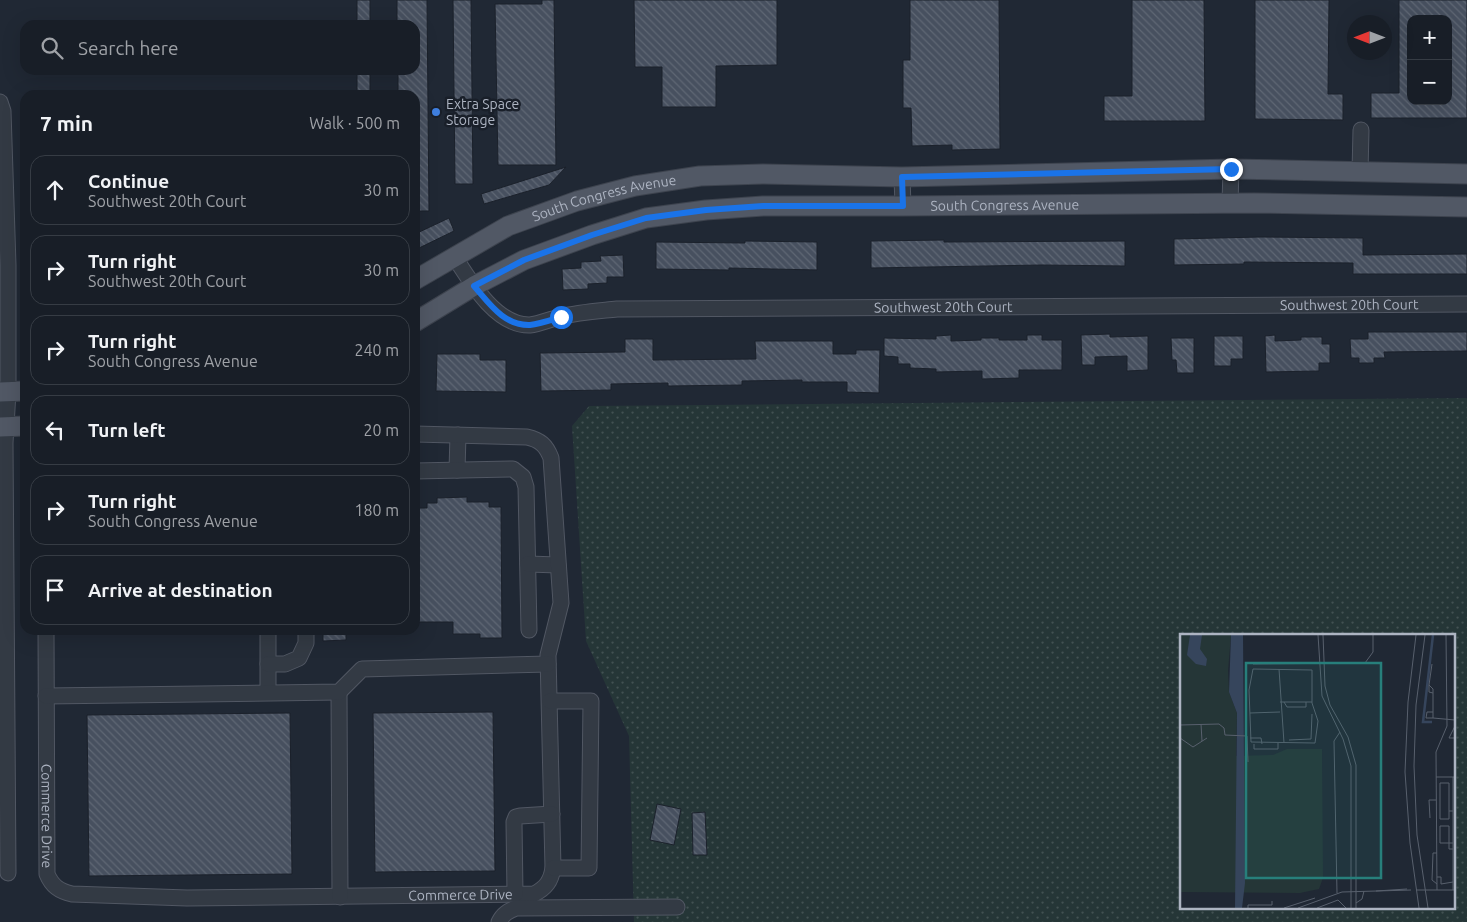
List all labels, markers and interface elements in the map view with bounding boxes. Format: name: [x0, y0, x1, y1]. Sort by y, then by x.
north arrow: [1347, 15, 1392, 60]
map controls: [1407, 15, 1452, 105]
button: +: [1407, 15, 1452, 60]
search box: [20, 20, 420, 75]
icon: search: [38, 34, 66, 62]
text: Search here: [78, 37, 178, 59]
button: −: [1407, 60, 1452, 105]
place label: Extra Space Storage: [446, 96, 519, 128]
marker: Extra Space Storage: [430, 106, 442, 118]
text: 7 min: [40, 111, 93, 135]
text: Walk · 500 m: [309, 114, 400, 132]
route end: [1220, 158, 1243, 181]
text: Continue: [88, 170, 169, 192]
street label: South Congress Avenue: [530, 172, 677, 225]
icon: ahead: [41, 176, 69, 204]
text: 30 m: [363, 181, 399, 199]
text: Southwest 20th Court: [88, 192, 246, 210]
street label: South Congress Avenue: [930, 196, 1079, 214]
text: Turn right: [88, 250, 176, 272]
icon: right: [41, 256, 69, 284]
text: 30 m: [363, 261, 399, 279]
text: Southwest 20th Court: [88, 272, 246, 290]
street label: Southwest 20th Court: [1280, 296, 1419, 313]
street label: Southwest 20th Court: [874, 299, 1013, 315]
route start: [550, 306, 573, 329]
text: Turn right: [88, 330, 176, 352]
icon: right: [41, 336, 69, 364]
text: 240 m: [354, 341, 399, 359]
text: South Congress Avenue: [88, 352, 258, 370]
icon: left: [41, 416, 69, 444]
text: Turn left: [88, 419, 166, 441]
text: 20 m: [363, 421, 399, 439]
text: Turn right: [88, 490, 176, 512]
icon: right: [41, 496, 69, 524]
text: 180 m: [354, 501, 399, 519]
text: South Congress Avenue: [88, 512, 258, 530]
icon: arrive: [41, 576, 69, 604]
text: Arrive at destination: [88, 579, 273, 601]
inset map: [1180, 634, 1454, 910]
street label: Commerce Drive: [39, 764, 55, 868]
street label: Commerce Drive: [408, 886, 513, 903]

